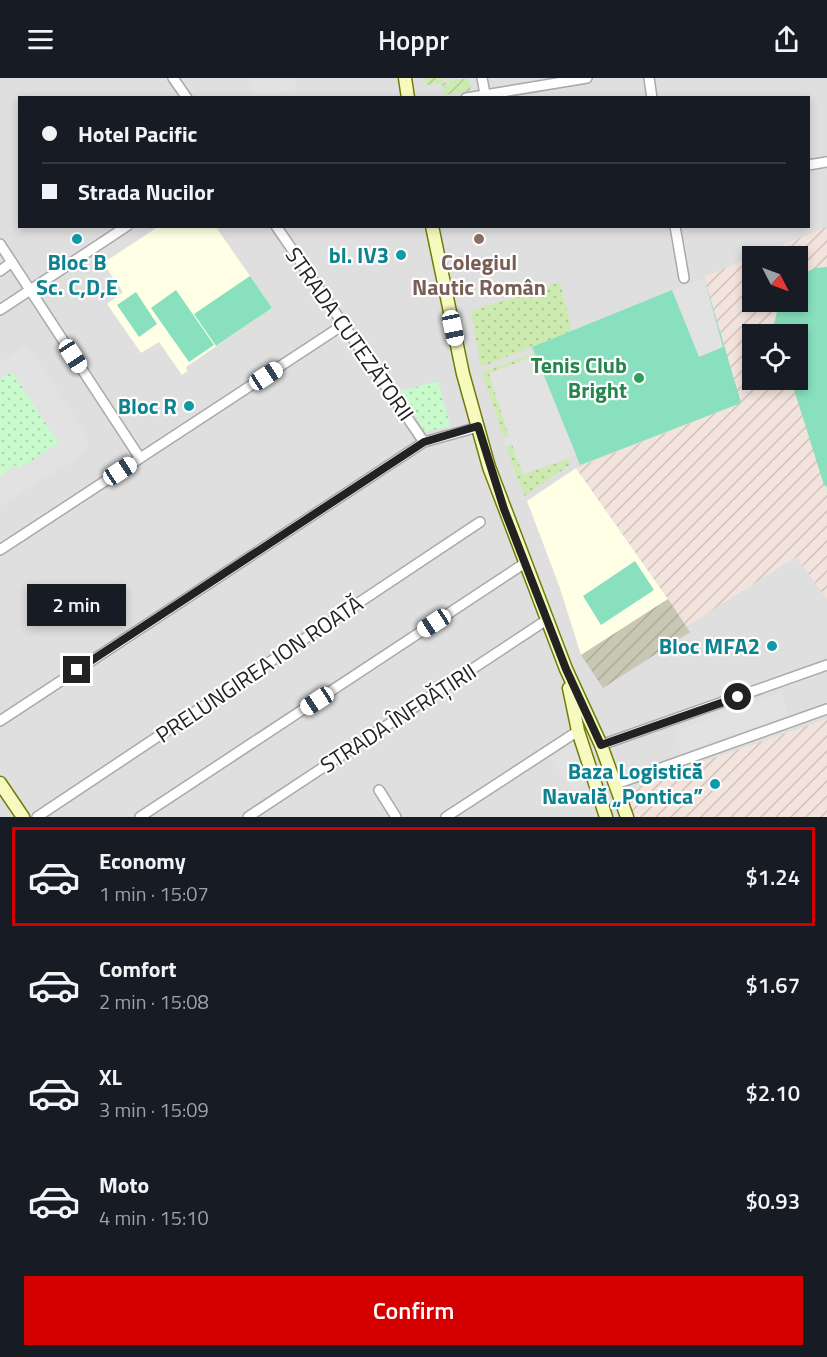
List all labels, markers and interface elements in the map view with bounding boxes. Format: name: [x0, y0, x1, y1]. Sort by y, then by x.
text: Hoppr: [378, 19, 449, 60]
icon: menu: [24, 23, 57, 56]
icon: share: [770, 23, 803, 56]
text: Hotel Pacific: [78, 117, 197, 151]
text: Strada Nucilor: [78, 175, 214, 209]
marker: Bloc B Sc. C,D,E: [70, 232, 84, 246]
marker: Colegiul Nautic Român: [472, 232, 486, 246]
place label: bl. IV3: [329, 238, 389, 272]
street label: STRADA CUTEZĂTORII: [277, 240, 423, 428]
place label: Bloc B Sc. C,D,E: [36, 245, 118, 304]
place label: Colegiul Nautic Român: [412, 245, 546, 304]
north arrow: [742, 246, 808, 312]
map controls: [742, 246, 808, 390]
marker: bl. IV3: [394, 248, 408, 262]
car: [440, 309, 466, 347]
button: locate: [742, 324, 808, 390]
car: [56, 336, 90, 376]
place label: Tenis Club Bright: [531, 348, 627, 407]
car: [246, 359, 286, 393]
marker: Tenis Club Bright: [632, 371, 646, 385]
place label: Bloc R: [118, 389, 177, 423]
marker: Bloc R: [182, 399, 196, 413]
car: [100, 454, 140, 488]
callout: 2 min: [28, 583, 127, 625]
street label: PRELUNGIREA ION ROATĂ: [148, 587, 370, 751]
text: 2 min: [52, 589, 101, 620]
car: [414, 606, 454, 640]
place label: Bloc MFA2: [659, 629, 760, 663]
marker: Bloc MFA2: [765, 639, 779, 653]
street label: STRADA ÎNFRĂȚIRII: [313, 655, 483, 781]
route end: [63, 656, 90, 683]
route start: [724, 683, 751, 710]
car: [297, 684, 337, 718]
place label: Baza Logistică Navală „Pontica”: [542, 754, 703, 813]
marker: Baza Logistică Navală „Pontica”: [708, 777, 722, 791]
text: Economy: [99, 844, 186, 878]
icon: car: [27, 850, 81, 904]
text: $1.24: [745, 860, 800, 894]
text: 1 min · 15:07: [99, 878, 209, 909]
text: Comfort: [99, 952, 177, 986]
icon: car: [27, 958, 81, 1012]
text: $1.67: [745, 968, 800, 1002]
text: 2 min · 15:08: [99, 986, 209, 1017]
text: XL: [99, 1060, 122, 1094]
icon: car: [27, 1066, 81, 1120]
text: $2.10: [745, 1076, 800, 1110]
text: 3 min · 15:09: [99, 1094, 209, 1125]
text: Moto: [99, 1168, 149, 1202]
icon: car: [27, 1174, 81, 1228]
text: $0.93: [745, 1184, 800, 1218]
text: 4 min · 15:10: [99, 1202, 209, 1233]
button: Confirm: [24, 1276, 803, 1345]

